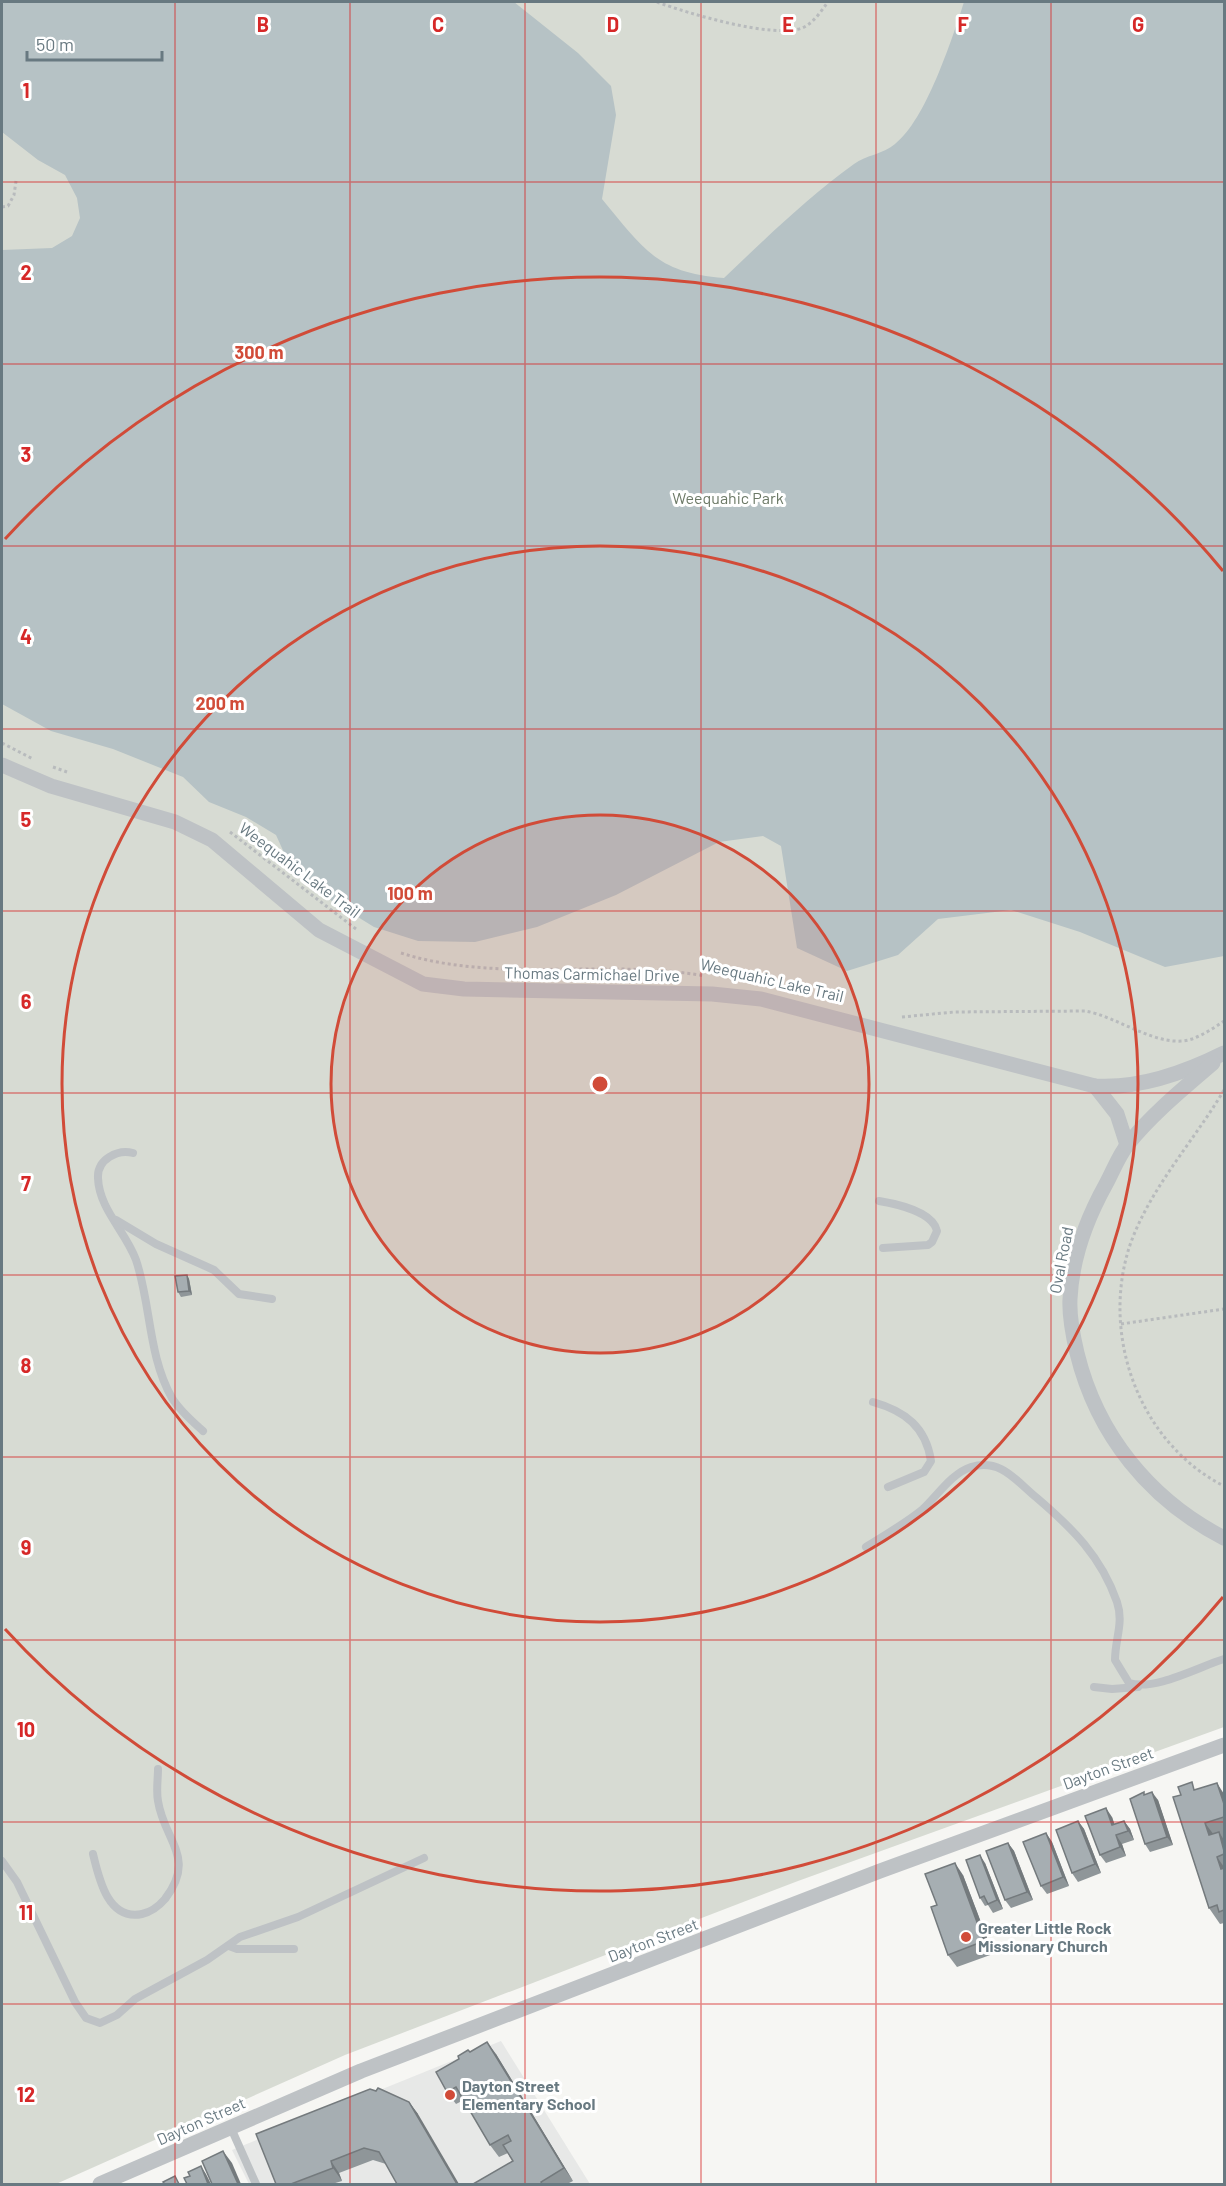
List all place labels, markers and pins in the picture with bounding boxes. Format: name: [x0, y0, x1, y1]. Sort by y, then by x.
centre of rings: [590, 1074, 610, 1094]
place label: Greater Little Rock Missionary Church: [978, 1918, 1112, 1955]
marker: Greater Little Rock Missionary Church: [959, 1930, 973, 1944]
place label: Dayton Street Elementary School: [462, 2076, 596, 2113]
marker: Dayton Street Elementary School: [443, 2088, 457, 2102]

